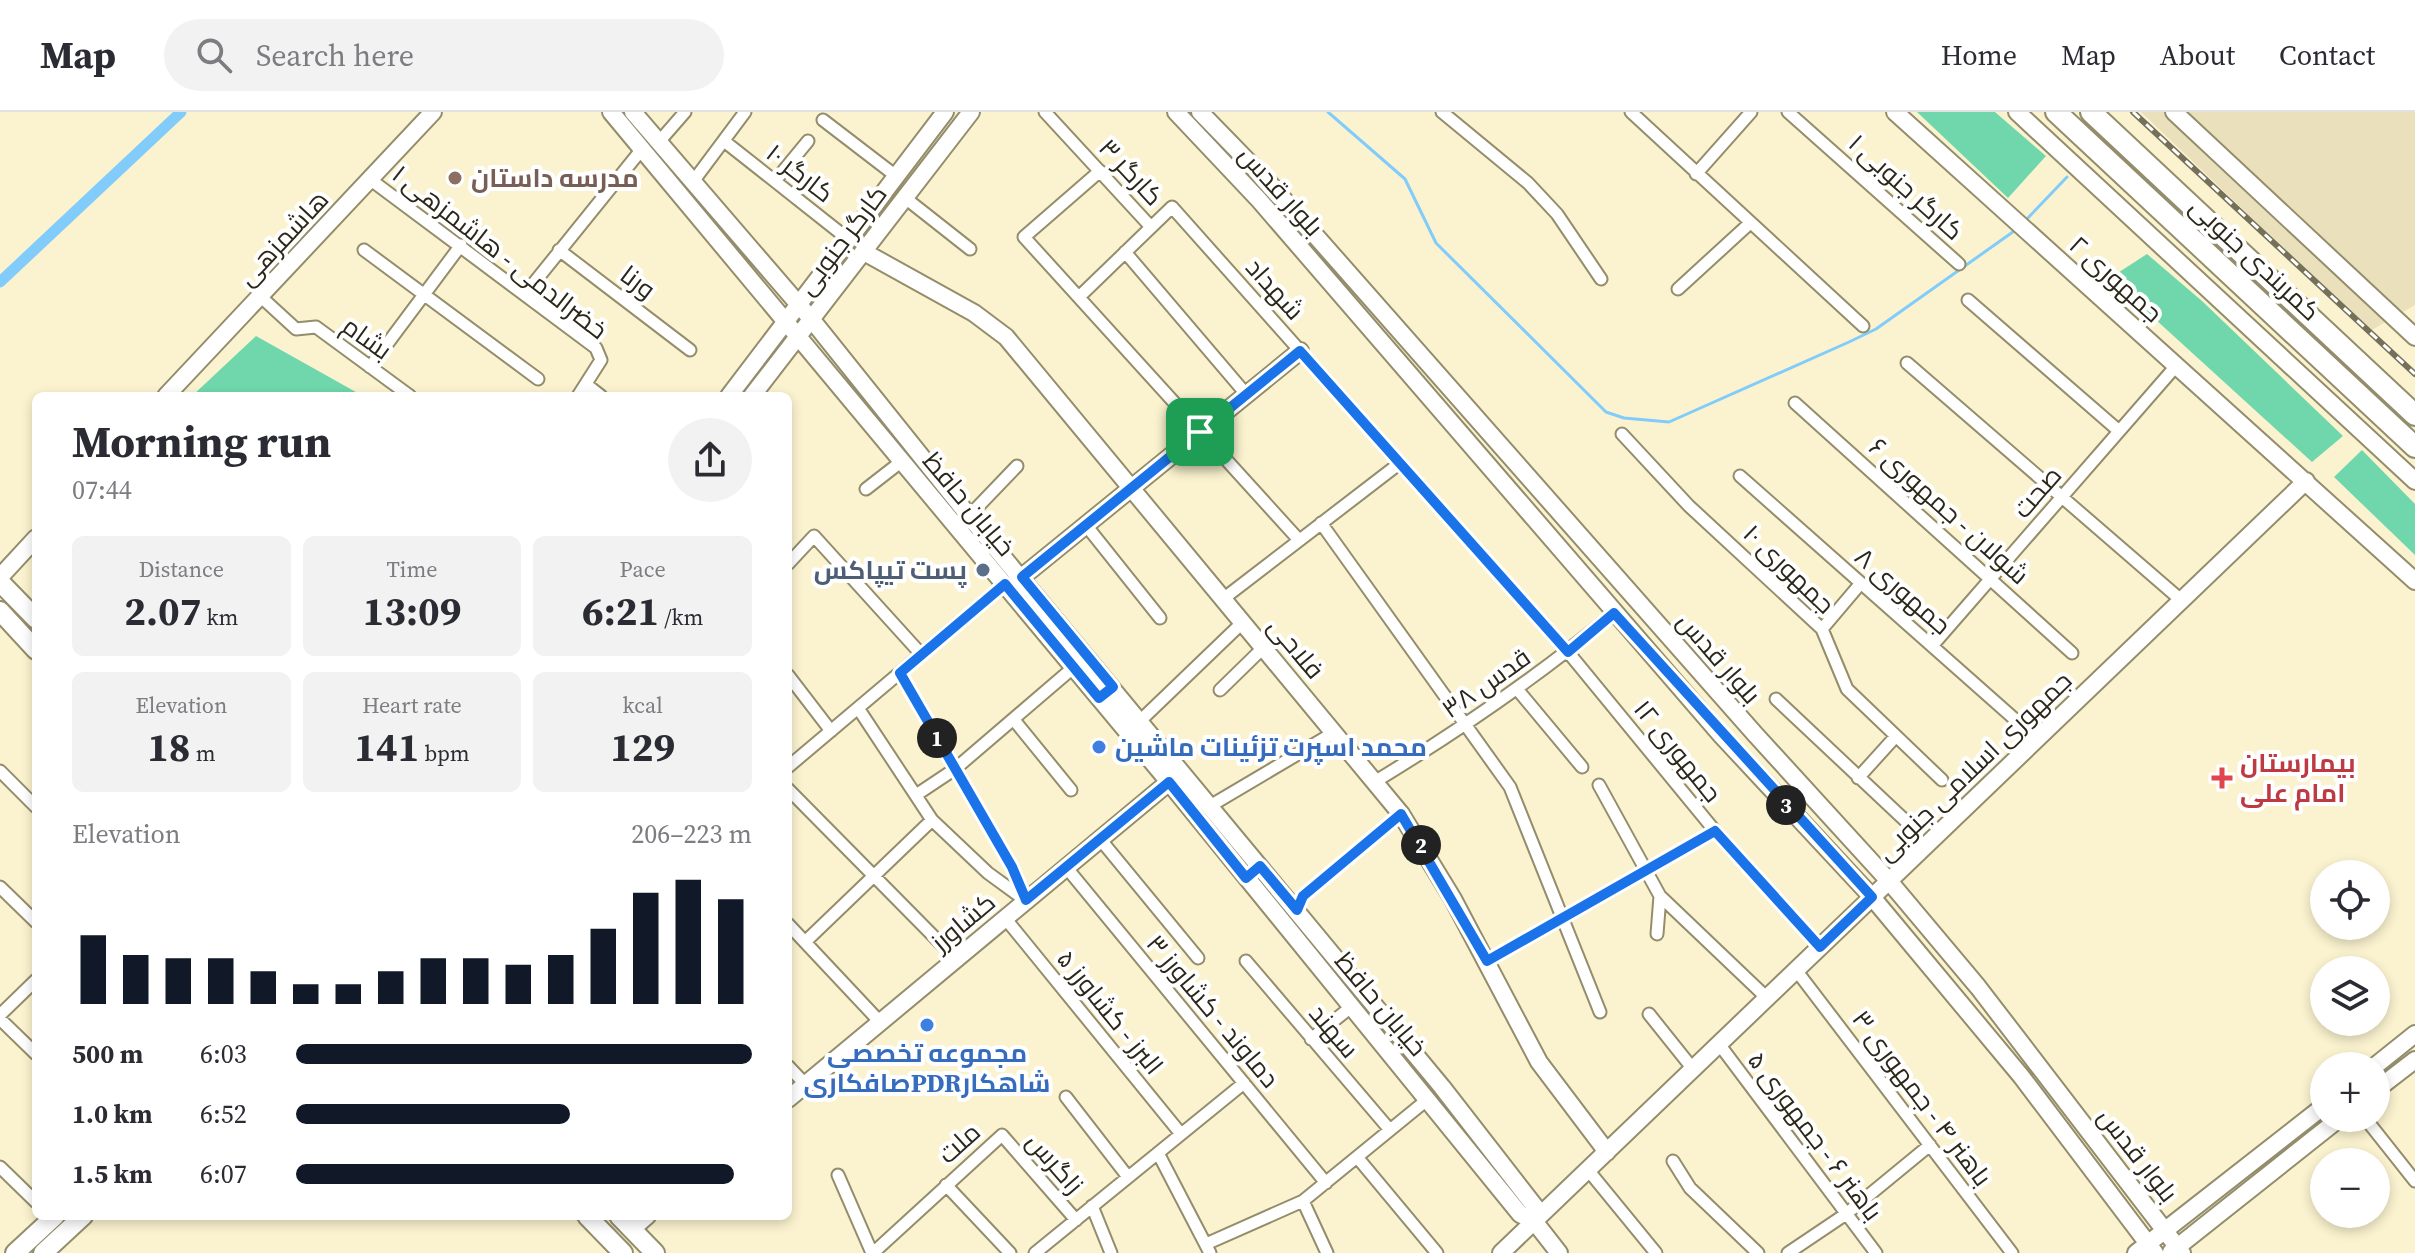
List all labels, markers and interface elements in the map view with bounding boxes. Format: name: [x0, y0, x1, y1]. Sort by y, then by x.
search box: [164, 19, 724, 91]
text: Map: [40, 29, 116, 81]
icon: search: [192, 33, 236, 77]
text: Search here: [256, 35, 414, 76]
text: Home: [1941, 36, 2017, 74]
text: Map: [2061, 36, 2116, 74]
text: About: [2160, 36, 2235, 74]
text: Contact: [2279, 36, 2375, 74]
street label: کارگر جنوبی ۱: [1841, 126, 1971, 248]
street label: کارگر ۳: [1091, 131, 1171, 213]
street label: کارگر ۱۰: [759, 135, 841, 211]
street label: بلوار قدس: [1230, 138, 1332, 244]
street label: خضرالدمی - هاشمزهی ۱: [385, 156, 615, 348]
place label: مدرسه داستان: [471, 160, 639, 196]
marker: مدرسه داستان: [446, 169, 464, 187]
street label: کارگر جنوبی: [789, 178, 895, 302]
street label: هاشمزهی: [229, 182, 337, 294]
street label: کمربندی جنوبی: [2182, 189, 2328, 329]
street label: جمهوری ۲: [2062, 227, 2170, 331]
street label: شهداد: [1237, 250, 1313, 328]
street label: ورنا: [613, 257, 663, 307]
street label: بشام: [335, 308, 399, 368]
pin: [1166, 398, 1234, 466]
icon: arrive: [1178, 410, 1222, 454]
text: Morning run: [72, 411, 331, 472]
button: share: [668, 418, 752, 502]
street label: شولان - جمهوری ۶: [1861, 429, 2037, 593]
street label: خیابان حافظ: [915, 444, 1023, 564]
street label: صحت: [2004, 458, 2070, 526]
text: 07:44: [72, 472, 132, 508]
street label: جمهوری ۱۰: [1735, 516, 1843, 622]
street label: جمهوری ۸: [1847, 539, 1959, 643]
place label: پست تیپاکس: [814, 552, 967, 588]
text: Distance: [139, 554, 224, 584]
text: Time: [387, 554, 437, 584]
text: Pace: [620, 554, 666, 584]
marker: پست تیپاکس: [974, 561, 992, 579]
text: 2.07: [124, 584, 201, 638]
text: 13:09: [363, 584, 461, 638]
text: 6:21: [582, 584, 659, 638]
text: km: [201, 602, 238, 632]
text: /km: [659, 602, 703, 632]
street label: بلوار قدس: [1669, 604, 1769, 712]
street label: فلاحی: [1260, 609, 1332, 687]
street label: قدس ۳۸: [1434, 639, 1538, 727]
street label: جمهوری اسلامی جنوبی: [1868, 663, 2080, 869]
text: Elevation: [135, 690, 227, 720]
text: Heart rate: [362, 690, 462, 720]
text: kcal: [623, 690, 663, 720]
street label: جمهوری ۱۲: [1626, 692, 1730, 810]
pin: 1: [917, 718, 957, 758]
text: 18: [147, 720, 191, 774]
text: 141: [354, 720, 419, 774]
text: 129: [610, 720, 675, 774]
text: 1: [931, 723, 943, 753]
place label: محمد اسپرت تزئینات ماشین: [1115, 729, 1427, 765]
text: m: [191, 738, 215, 768]
text: bpm: [419, 738, 470, 768]
marker: محمد اسپرت تزئینات ماشین: [1090, 738, 1108, 756]
place label: بیمارستان امام علی: [2240, 745, 2356, 811]
marker: بیمارستان امام علی: [2211, 767, 2233, 789]
pin: 3: [1766, 785, 1806, 825]
text: 3: [1780, 790, 1792, 820]
text: Elevation: [72, 816, 181, 852]
text: 206–223 m: [631, 816, 752, 852]
pin: 2: [1401, 825, 1441, 865]
text: 2: [1415, 830, 1427, 860]
map controls: [2310, 860, 2390, 1228]
button: locate: [2310, 860, 2390, 940]
street label: کشاورز: [922, 884, 1003, 961]
street label: دماوند - کشاورز ۳: [1138, 927, 1288, 1095]
street label: البرز - کشاورز ۵: [1048, 942, 1172, 1082]
street label: خیابان حافظ: [1327, 944, 1435, 1064]
button: layers: [2310, 956, 2390, 1036]
street label: سهند: [1301, 996, 1367, 1066]
street label: باهنر ۴ - جمهوری ۳: [1844, 1002, 2000, 1194]
marker: مجموعه تخصصی صافکاریPDRشاهکار: [918, 1016, 936, 1034]
place label: مجموعه تخصصی صافکاریPDRشاهکار: [804, 1035, 1050, 1101]
text: 500 m: [72, 1036, 143, 1072]
text: 6:03: [200, 1036, 247, 1072]
street label: باهنر ۶ - جمهوری ۵: [1739, 1044, 1891, 1228]
button: +: [2310, 1052, 2390, 1132]
text: 1.0 km: [72, 1096, 153, 1132]
text: 6:52: [200, 1096, 247, 1132]
street label: بلوار قدس: [2090, 1100, 2186, 1210]
street label: ملت: [930, 1114, 988, 1172]
street label: زاگرس: [1018, 1125, 1092, 1201]
button: −: [2310, 1148, 2390, 1228]
text: 1.5 km: [72, 1156, 153, 1192]
text: 6:07: [200, 1156, 247, 1192]

